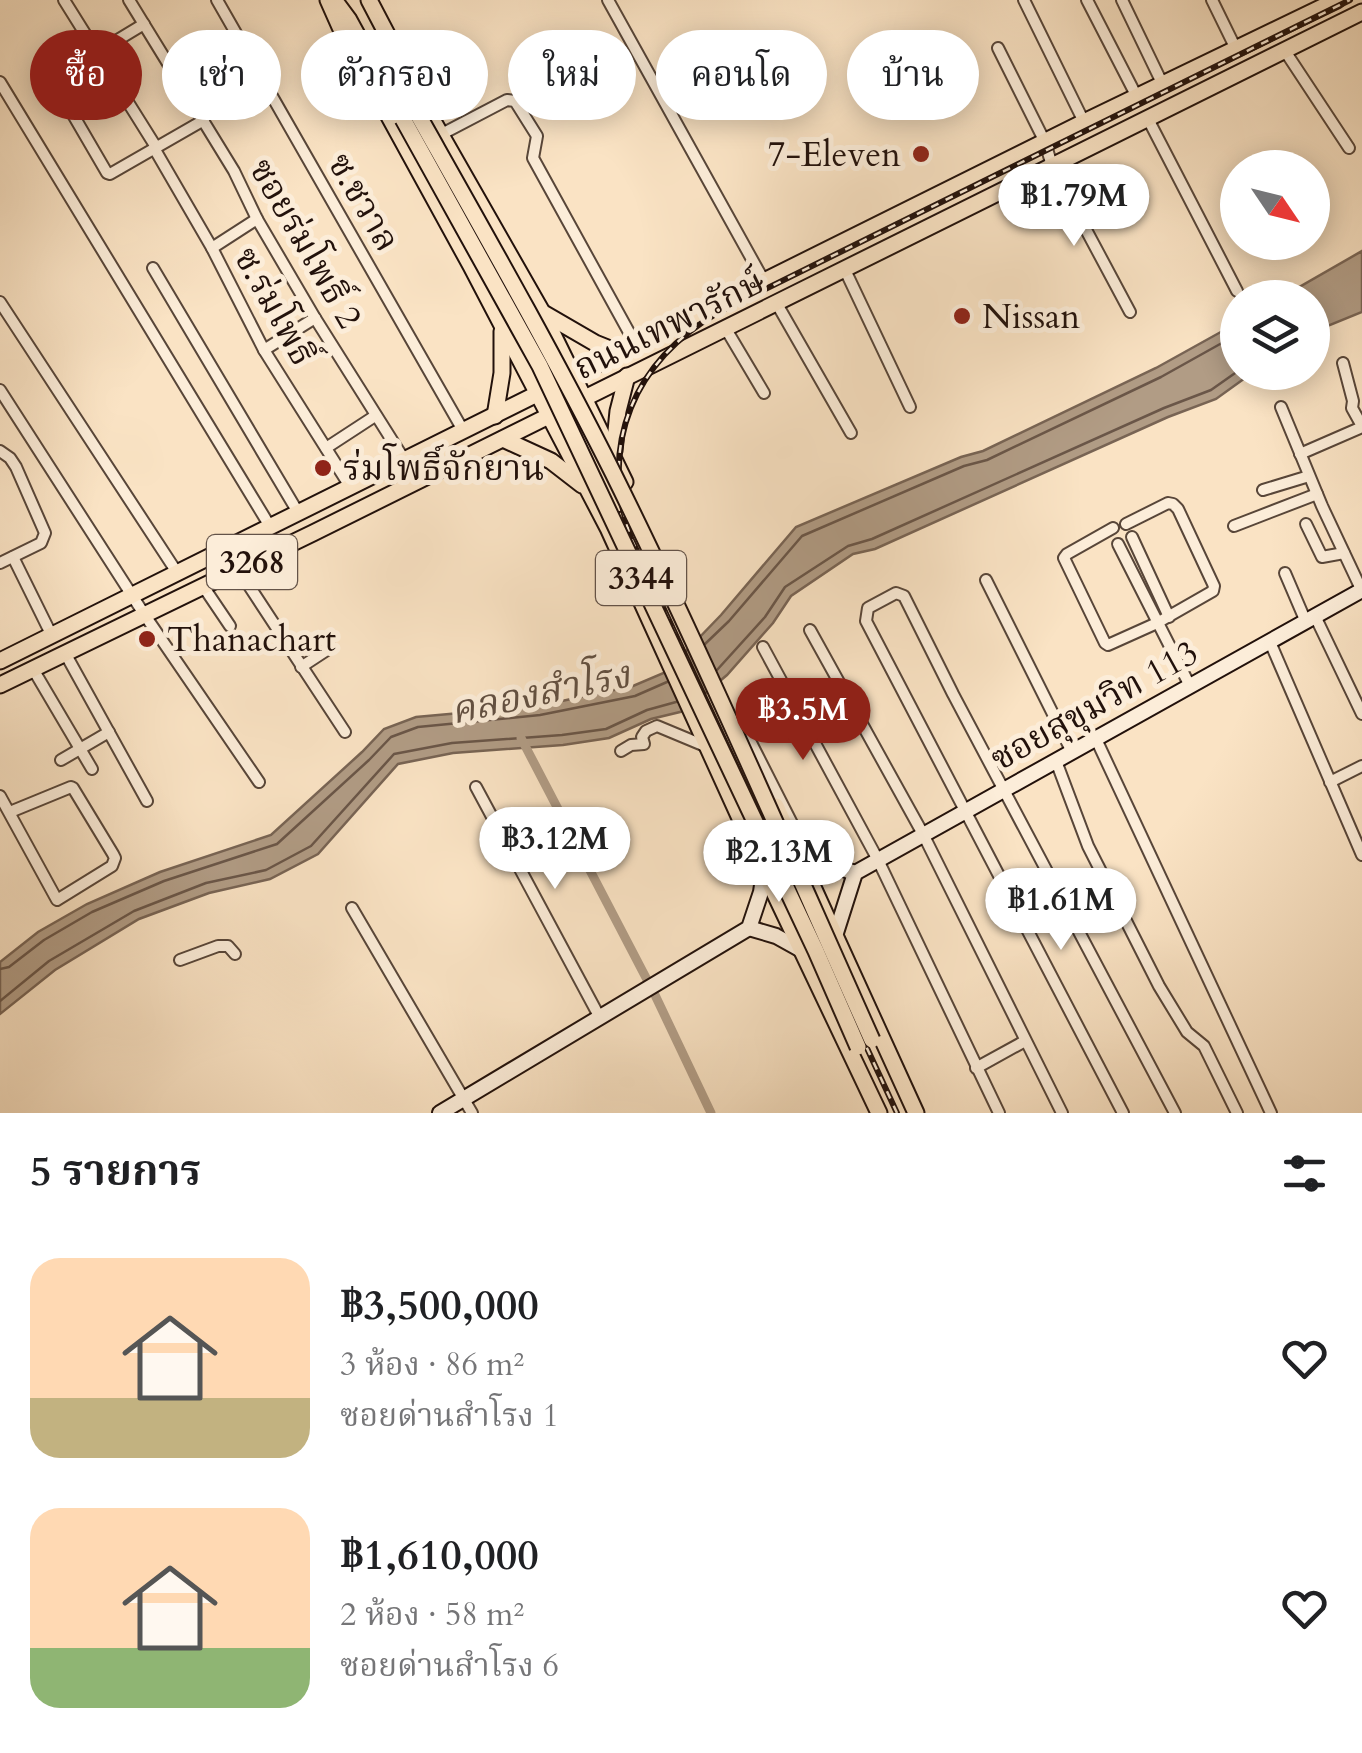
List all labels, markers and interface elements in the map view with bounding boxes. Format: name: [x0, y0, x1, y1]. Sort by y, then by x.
chip: ซื้อ: [30, 30, 142, 120]
chip: เช่า: [162, 30, 281, 120]
chip: ตัวกรอง: [301, 30, 488, 120]
chip: ใหม่: [508, 30, 636, 120]
chip: คอนโด: [656, 30, 827, 120]
chip: บ้าน: [847, 30, 979, 120]
place label: 7-Eleven: [768, 131, 901, 179]
marker: 7-Eleven: [910, 143, 932, 165]
street label: ซ.ชวาล: [316, 144, 411, 261]
street label: ซอยร่มโพธิ์ 2: [237, 149, 375, 337]
north arrow: [1220, 150, 1330, 260]
map controls: [1220, 150, 1330, 390]
pin: ฿1.79M: [993, 164, 1155, 249]
text: ฿1.79M: [1020, 174, 1128, 218]
street label: ซ.ร่มโพธิ์: [222, 237, 329, 377]
street label: ถนนเทพารักษ์: [566, 258, 773, 392]
button: layers: [1220, 280, 1330, 390]
place label: Nissan: [982, 293, 1080, 341]
marker: Nissan: [951, 305, 973, 327]
place label: ร่มโพธิ์จักยาน: [343, 443, 544, 493]
marker: ร่มโพธิ์จักยาน: [312, 457, 334, 479]
road number: 3268: [207, 535, 297, 589]
road number: 3344: [596, 551, 686, 605]
place label: Thanachart: [167, 616, 336, 664]
marker: Thanachart: [136, 628, 158, 650]
street label: ซอยสุขุมวิท 113: [982, 629, 1207, 783]
water label: คลองสำโรง: [445, 647, 637, 737]
pin: ฿3.5M: [733, 678, 873, 763]
text: ฿3.5M: [757, 688, 849, 732]
pin: ฿3.12M: [474, 807, 636, 892]
text: ฿3.12M: [501, 817, 609, 861]
pin: ฿2.13M: [698, 820, 860, 905]
text: ฿2.13M: [725, 830, 833, 874]
pin: ฿1.61M: [980, 868, 1142, 953]
text: ฿1.61M: [1007, 878, 1115, 922]
text: 5 รายการ: [30, 1143, 201, 1200]
icon: filters: [1277, 1146, 1332, 1201]
text: ฿3,500,000: [340, 1277, 539, 1334]
icon: home: [110, 1298, 230, 1418]
icon: heart: [1277, 1331, 1332, 1386]
text: 3 ห้อง · 86 m²: [340, 1343, 524, 1387]
text: ซอยด่านสำโรง 1: [340, 1394, 559, 1438]
text: ฿1,610,000: [340, 1527, 539, 1584]
icon: home: [110, 1548, 230, 1668]
icon: heart: [1277, 1581, 1332, 1636]
text: 2 ห้อง · 58 m²: [340, 1593, 524, 1637]
text: ซอยด่านสำโรง 6: [340, 1644, 559, 1688]

